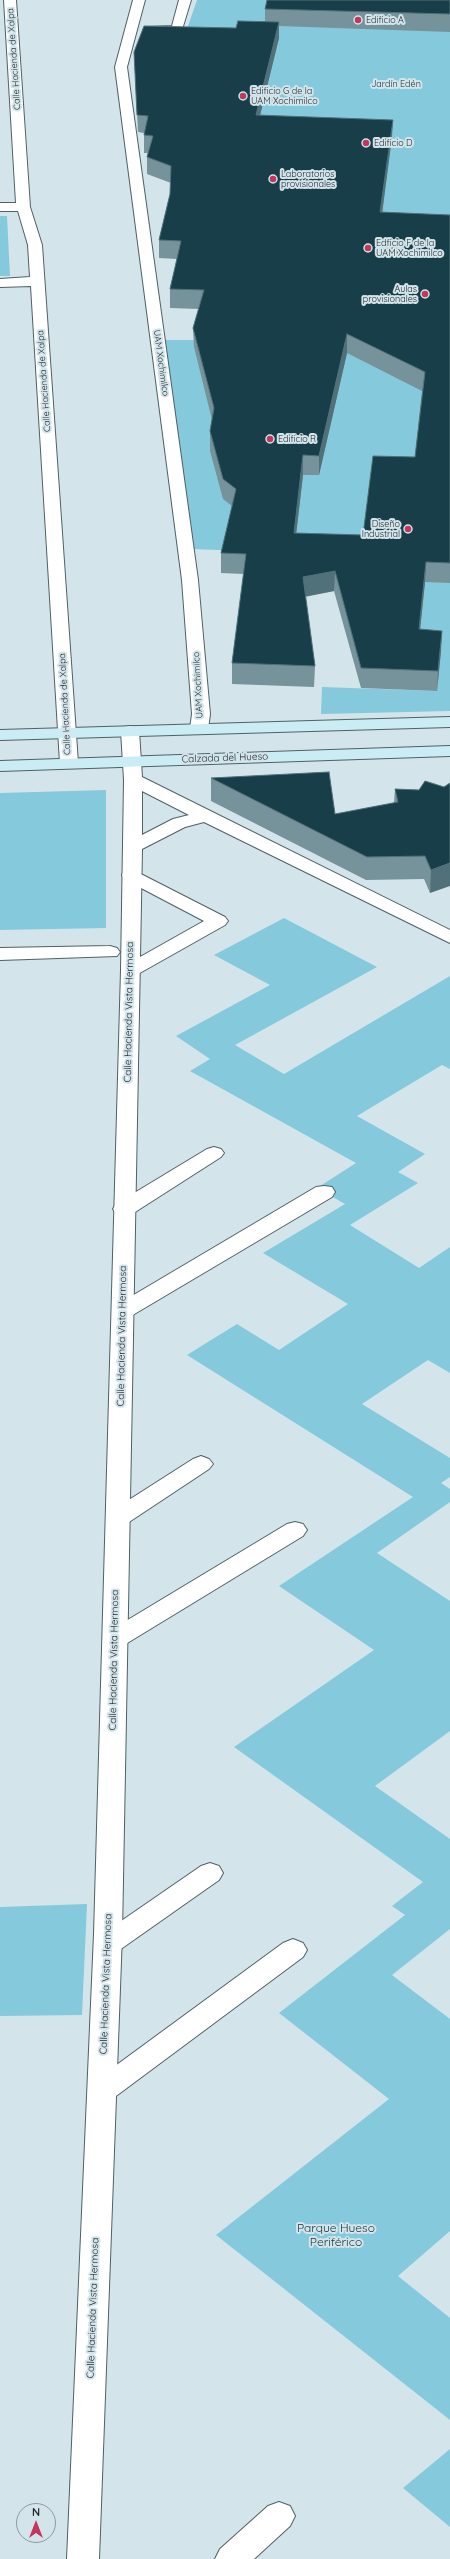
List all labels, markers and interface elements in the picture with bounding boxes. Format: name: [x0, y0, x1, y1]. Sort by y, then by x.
street label: Calle Hacienda de Xalpa: [5, 8, 23, 110]
marker: Edificio A: [353, 15, 363, 25]
place label: Edificio A: [366, 15, 404, 25]
park label: Jardín Edén: [371, 79, 421, 89]
place label: Edificio G de la UAM Xochimilco: [251, 86, 318, 107]
marker: Edificio G de la UAM Xochimilco: [238, 91, 248, 101]
marker: Edificio D: [361, 138, 371, 148]
place label: Edificio D: [374, 138, 413, 148]
place label: Laboratorios provisionales: [281, 169, 335, 190]
marker: Laboratorios provisionales: [268, 174, 278, 184]
place label: Edficio F de la UAM Xochimilco: [376, 238, 443, 259]
marker: Edficio F de la UAM Xochimilco: [363, 243, 373, 253]
place label: Aulas provisionales: [363, 284, 417, 305]
marker: Aulas provisionales: [420, 289, 430, 299]
street label: UAM Xochimilco: [151, 329, 171, 397]
street label: Calle Hacienda de Xalpa: [35, 330, 53, 432]
marker: Edificio R: [265, 434, 275, 444]
place label: Edificio R: [278, 434, 316, 444]
place label: Diseño Industrial: [362, 519, 400, 540]
marker: Diseño Industrial: [403, 524, 413, 534]
street label: UAM Xochimilco: [191, 651, 205, 719]
street label: Calle Hacienda de Xalpa: [57, 653, 73, 755]
street label: Calzada del Hueso: [182, 750, 268, 766]
street label: Calle Hacienda Vista Hermosa: [122, 942, 136, 1082]
street label: Calle Hacienda Vista Hermosa: [115, 1266, 129, 1406]
street label: Calle Hacienda Vista Hermosa: [107, 1590, 121, 1730]
street label: Calle Hacienda Vista Hermosa: [98, 1913, 114, 2055]
park label: Parque Hueso Periférico: [297, 2221, 375, 2249]
street label: Calle Hacienda Vista Hermosa: [85, 2237, 101, 2379]
north arrow: [16, 2503, 56, 2543]
text: N: [32, 2505, 40, 2519]

